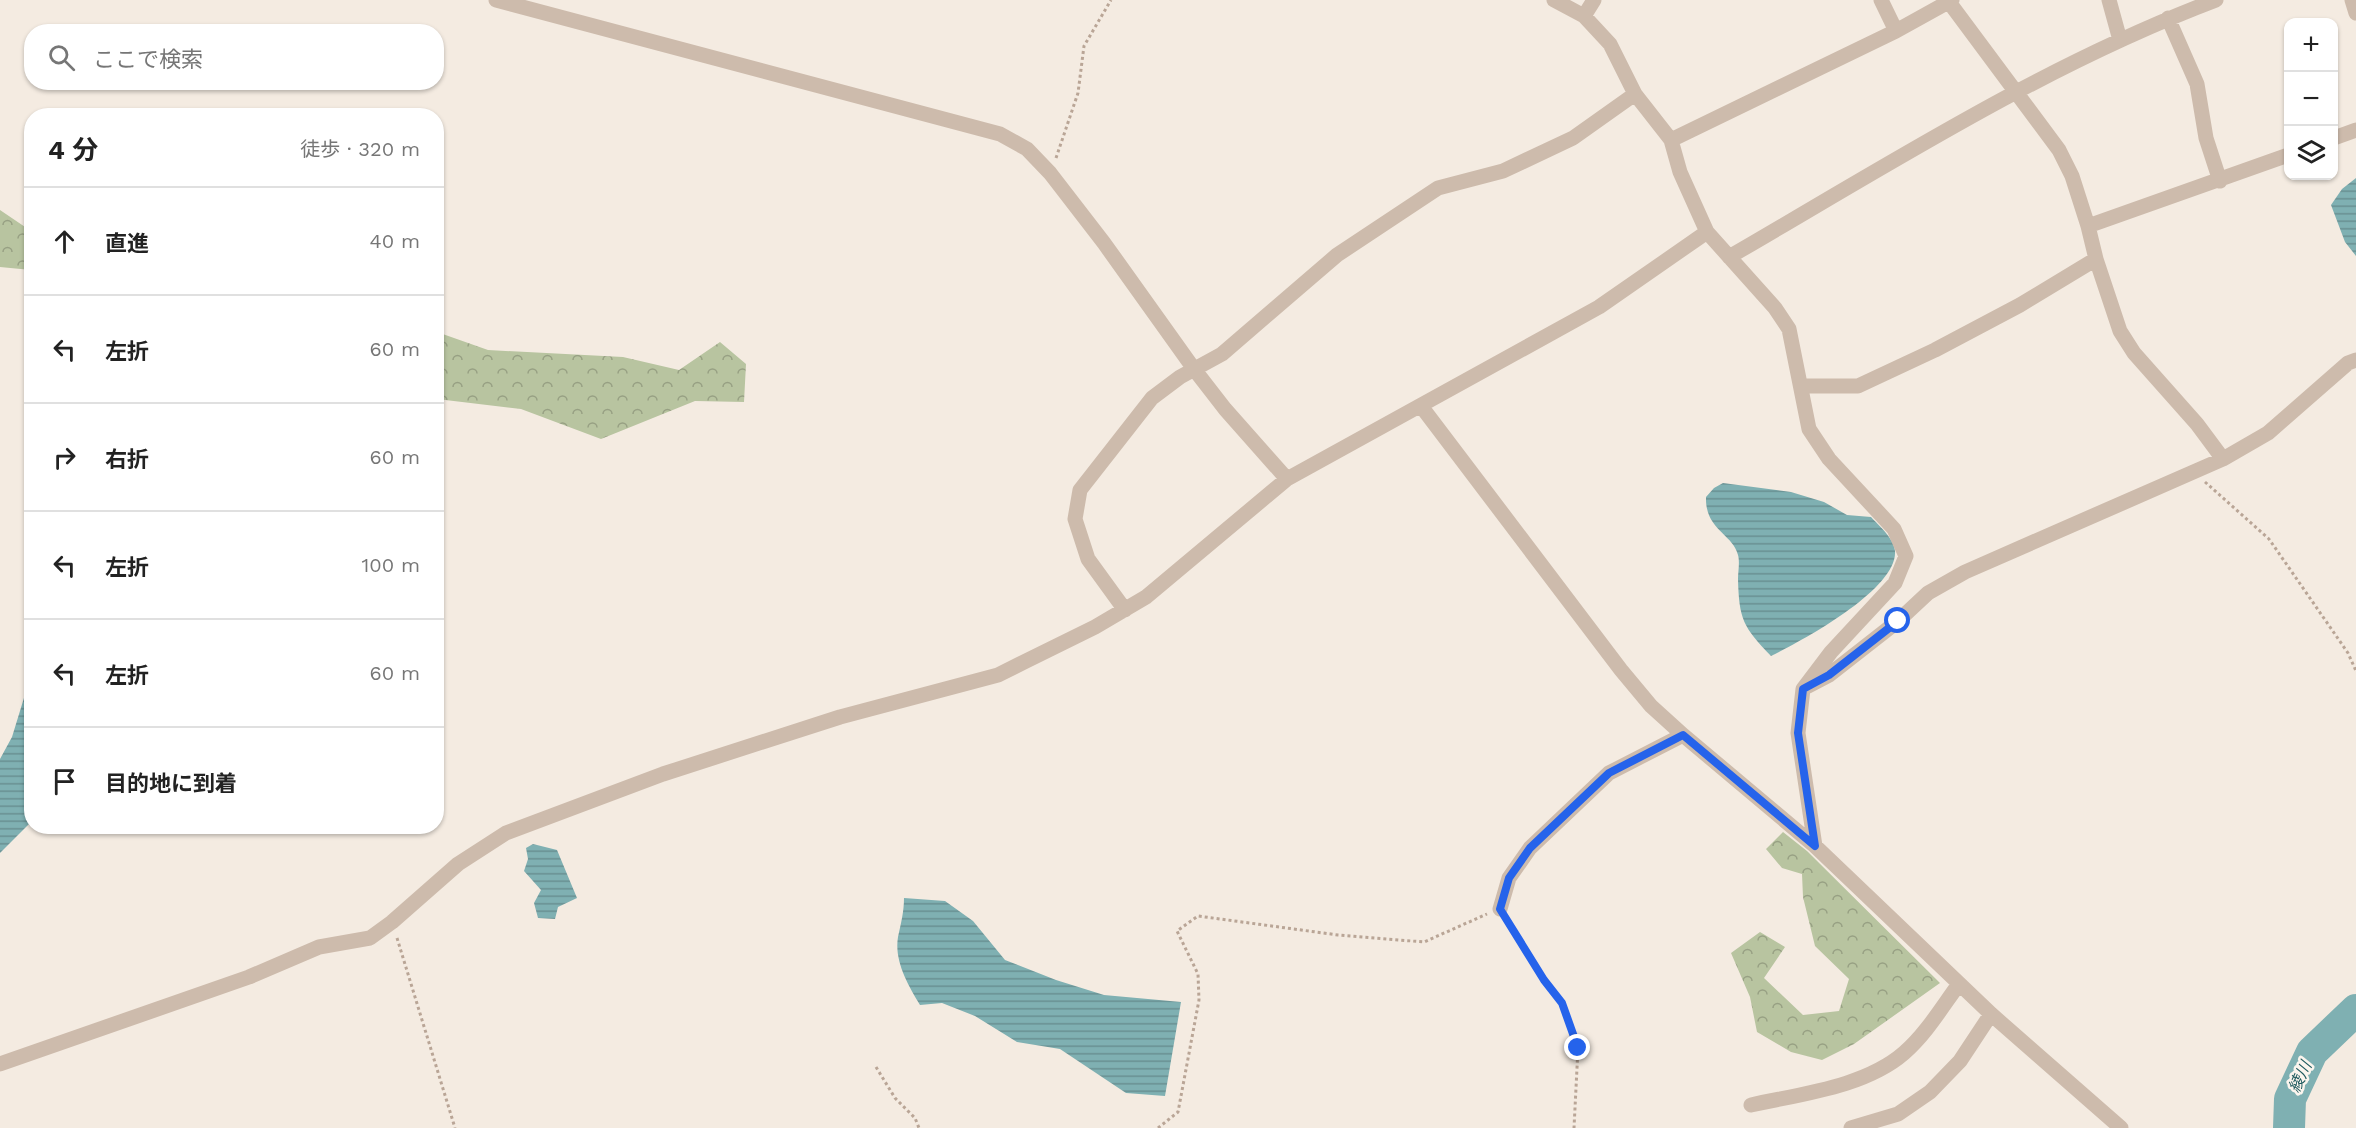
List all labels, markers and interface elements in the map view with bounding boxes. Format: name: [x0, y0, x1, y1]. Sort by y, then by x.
map controls: [2284, 18, 2338, 180]
button: +: [2284, 18, 2338, 72]
search box: [24, 24, 444, 90]
icon: search: [45, 41, 78, 74]
text: ここで検索: [93, 47, 203, 72]
button: −: [2284, 72, 2338, 126]
button: layers: [2284, 126, 2338, 180]
text: 4 分: [48, 135, 98, 165]
text: 徒歩 · 320 m: [300, 137, 420, 161]
icon: ahead: [48, 225, 81, 258]
text: 40 m: [369, 229, 420, 253]
text: 直進: [105, 231, 149, 256]
icon: left: [48, 333, 81, 366]
text: 60 m: [370, 337, 420, 361]
text: 左折: [105, 339, 149, 364]
icon: right: [48, 441, 81, 474]
text: 60 m: [370, 445, 420, 469]
text: 右折: [105, 447, 149, 472]
icon: left: [48, 549, 81, 582]
text: 100 m: [361, 553, 420, 577]
text: 左折: [105, 555, 149, 580]
route start: [1884, 607, 1910, 633]
icon: left: [48, 657, 81, 690]
text: 60 m: [370, 661, 420, 685]
text: 左折: [105, 663, 149, 688]
icon: arrive: [48, 765, 81, 798]
text: 目的地に到着: [105, 771, 237, 796]
route end: [1564, 1034, 1590, 1060]
water label: 綾川: [2285, 1057, 2316, 1096]

